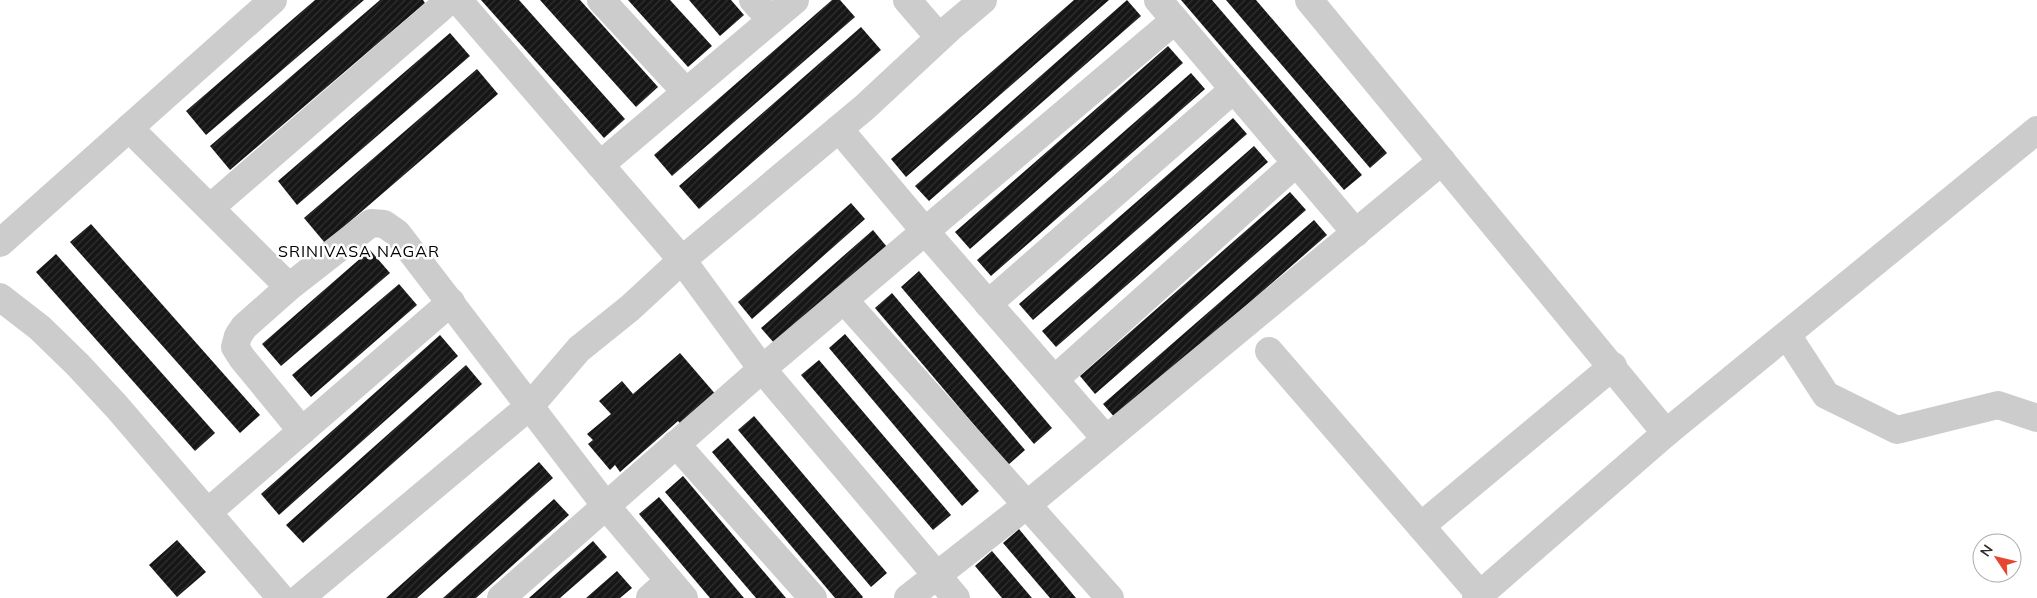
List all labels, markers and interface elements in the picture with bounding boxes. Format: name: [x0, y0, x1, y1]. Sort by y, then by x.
district label: SRINIVASA NAGAR: [278, 241, 440, 261]
north arrow: [1972, 533, 2022, 583]
text: N: [1976, 541, 1997, 560]

